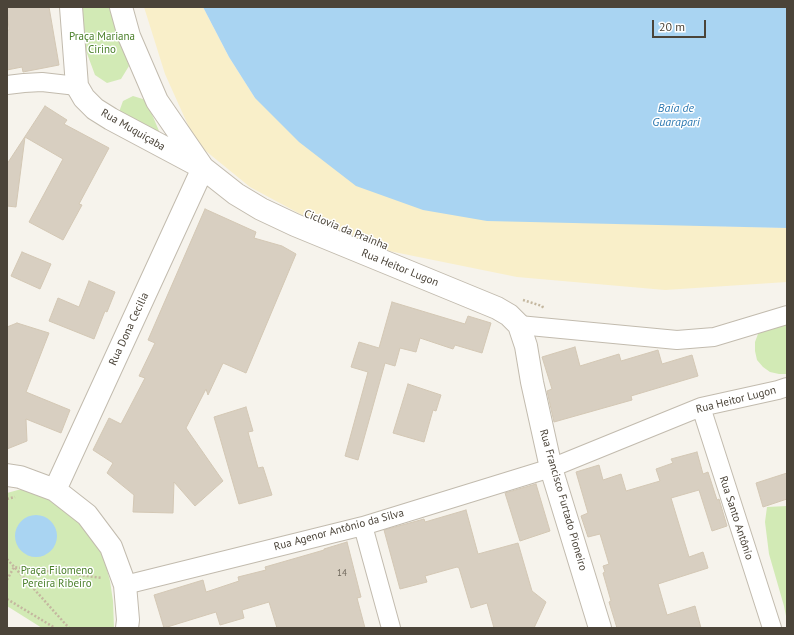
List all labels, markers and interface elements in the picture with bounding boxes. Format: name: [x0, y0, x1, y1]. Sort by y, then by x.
scale bar: [654, 12, 708, 38]
text: 20 m: [659, 19, 685, 34]
park label: Praça Mariana Cirino: [69, 30, 135, 56]
water label: Baía de Guarapari: [652, 102, 700, 130]
street label: Rua Muquiçaba: [99, 106, 167, 154]
street label: Ciclovia da Prainha: [302, 207, 390, 253]
street label: Rua Heitor Lugon: [359, 247, 441, 289]
street label: Rua Dona Cecilia: [106, 290, 152, 368]
street label: Rua Heitor Lugon: [695, 384, 777, 416]
street label: Rua Francisco Furtado Pioneiro: [536, 428, 590, 572]
street label: Rua Santo Antônio: [716, 474, 756, 562]
street label: Rua Agenor Antônio da Silva: [273, 506, 405, 554]
park label: Praça Filomeno Pereira Ribeiro: [21, 564, 93, 590]
house number: 14: [337, 568, 347, 578]

